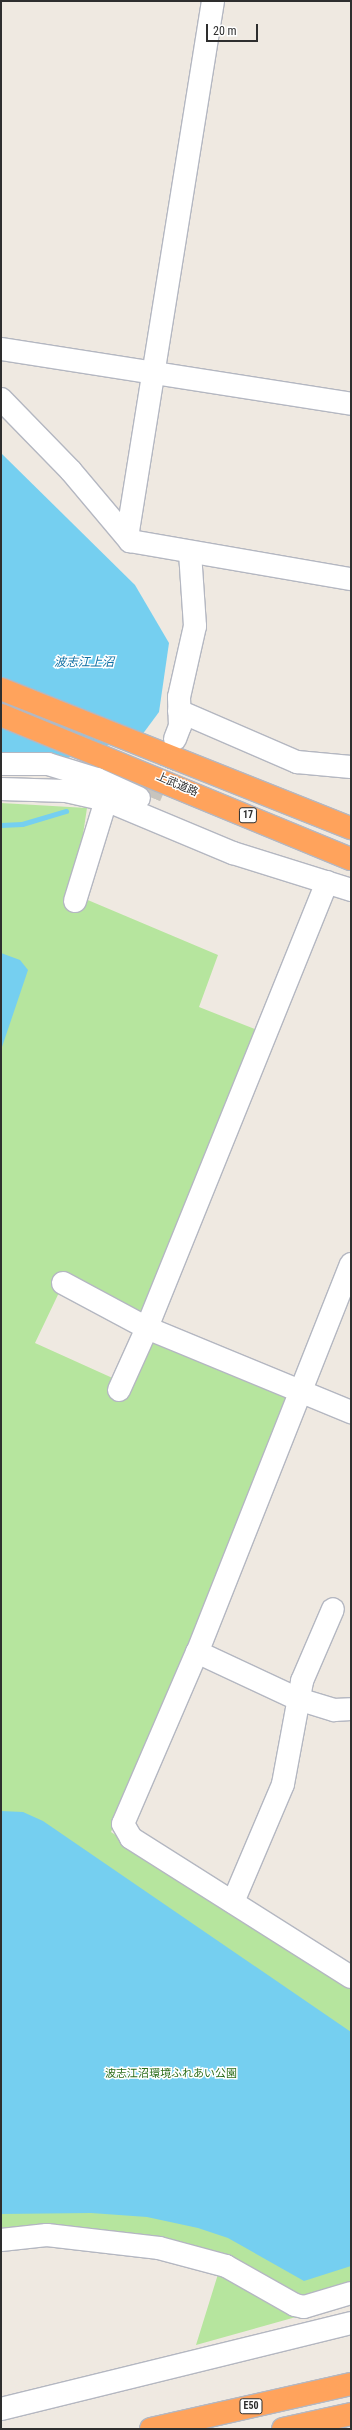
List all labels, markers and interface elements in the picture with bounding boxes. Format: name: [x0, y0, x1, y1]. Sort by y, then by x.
scale bar: [208, 16, 260, 42]
text: 20 m: [213, 24, 237, 38]
water label: 波志江上沼: [54, 656, 114, 670]
street label: 上武道路: [154, 770, 200, 800]
road number: 17: [238, 807, 258, 823]
park label: 波志江沼環境ふれあい公園: [105, 2067, 237, 2081]
road number: E50: [239, 2398, 263, 2414]

